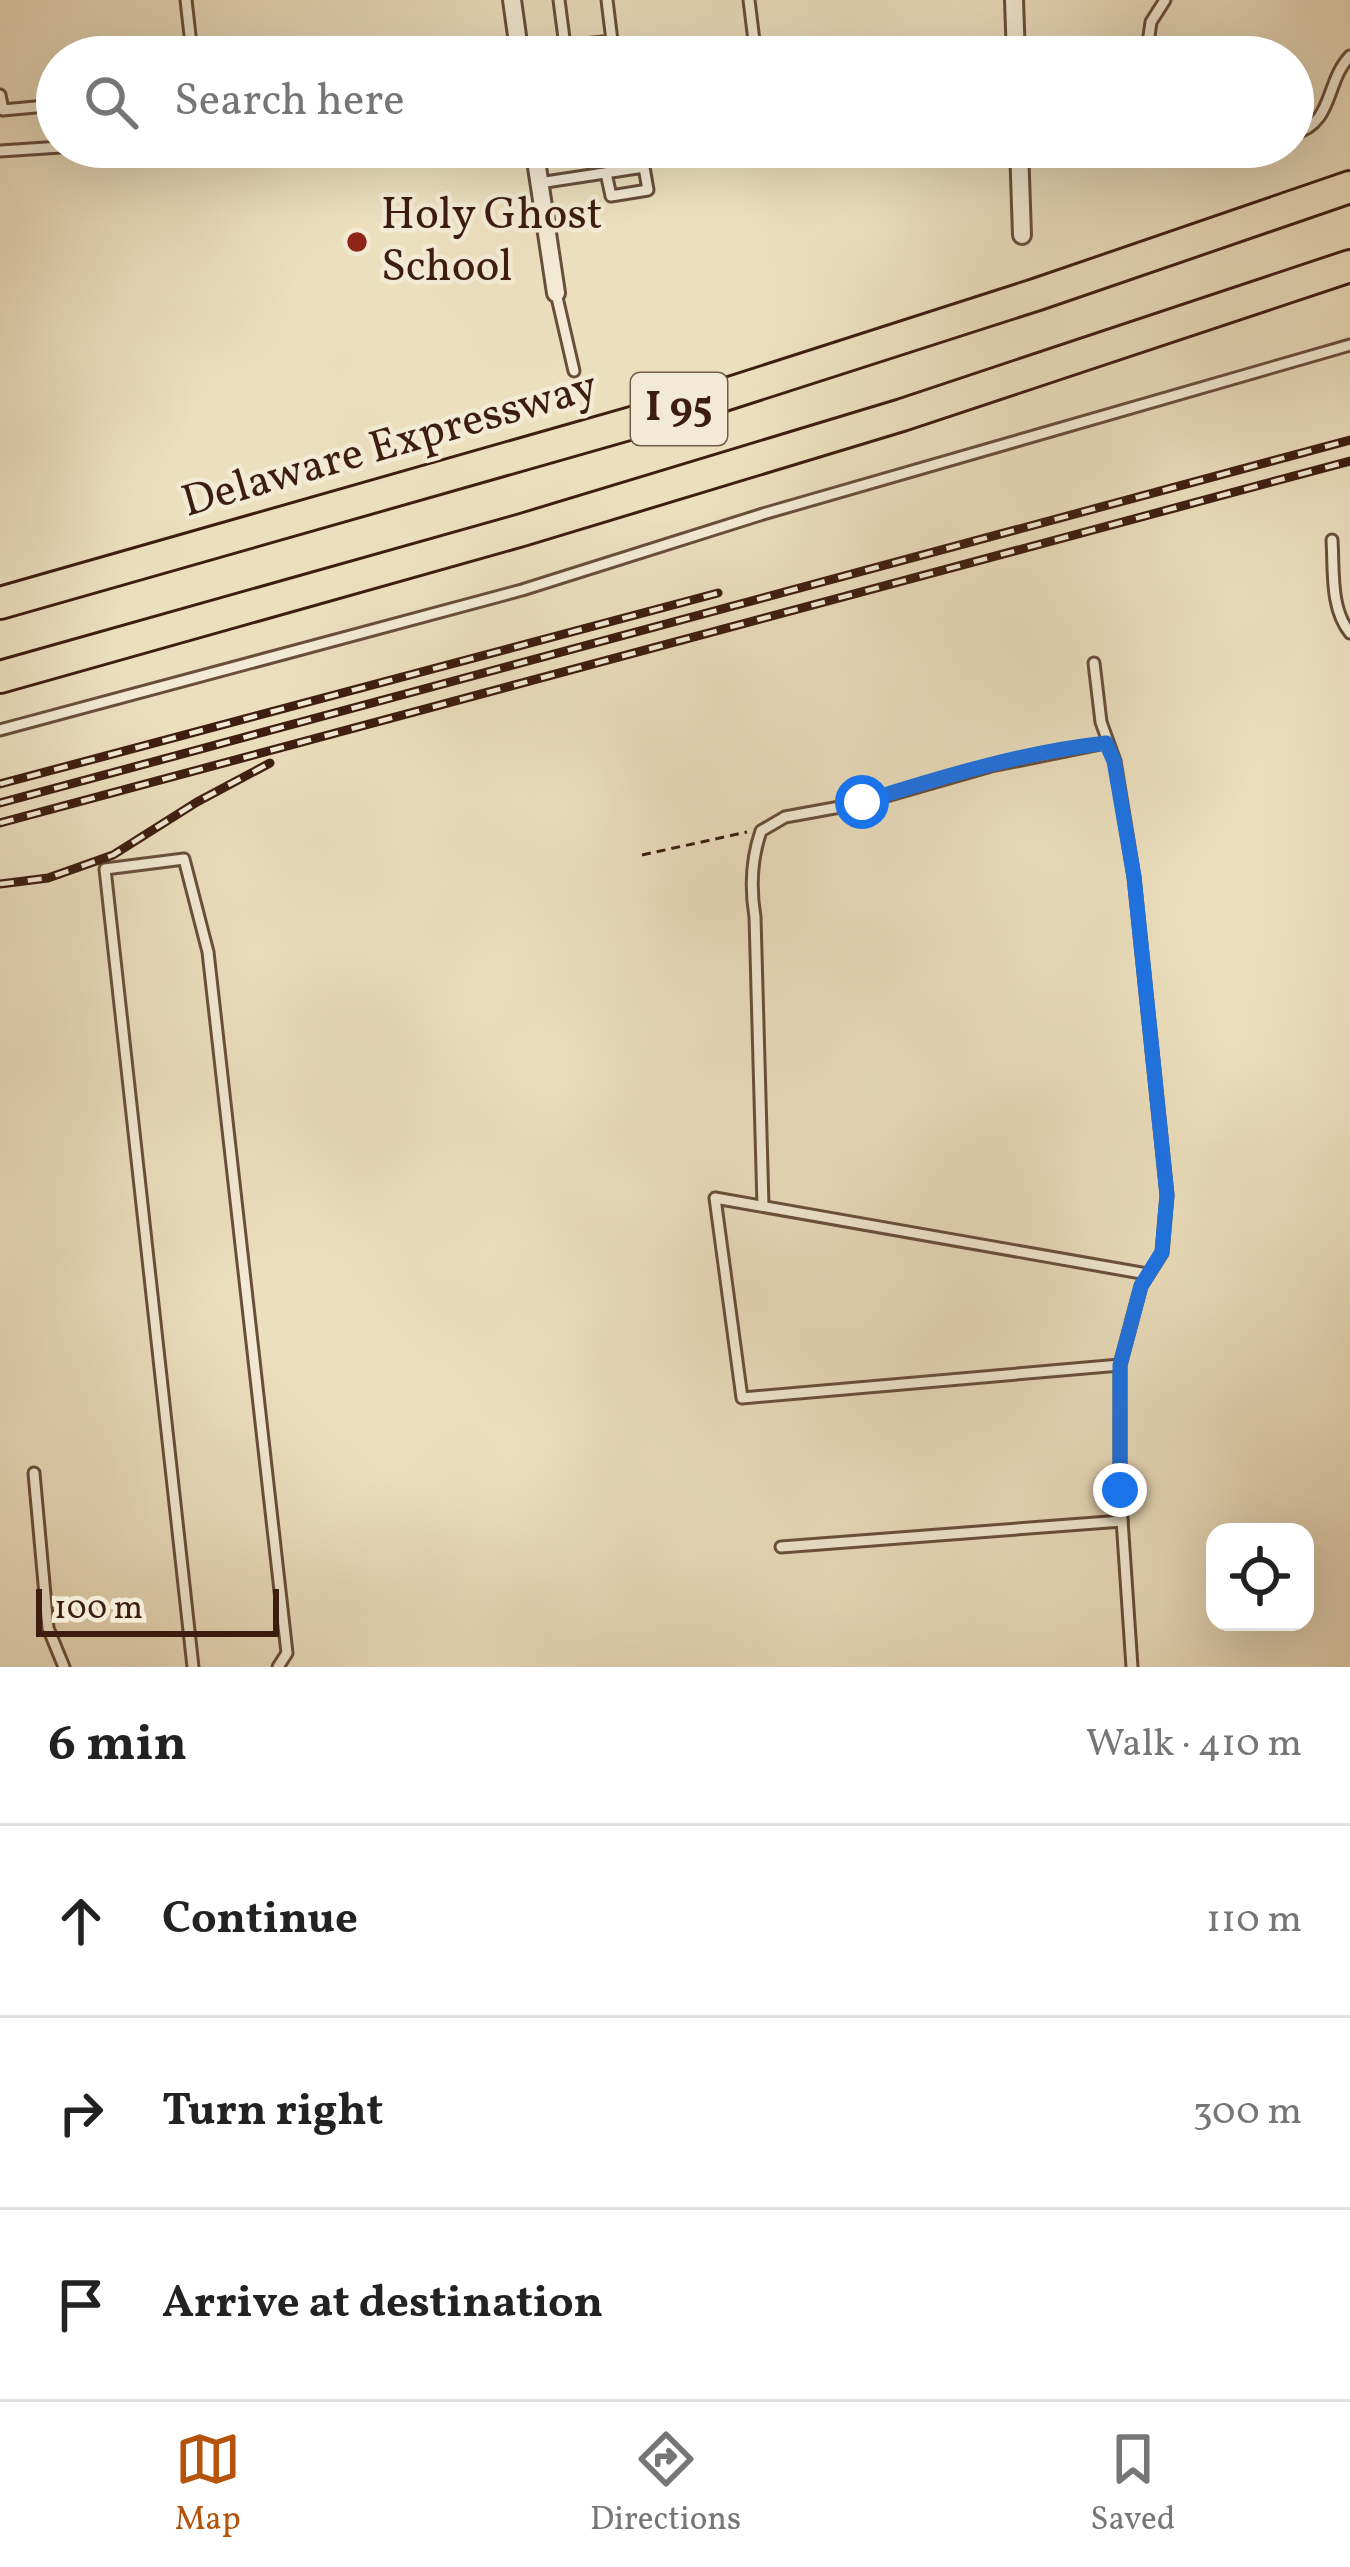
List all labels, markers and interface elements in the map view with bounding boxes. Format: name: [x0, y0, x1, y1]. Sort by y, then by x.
search box: [36, 36, 1314, 168]
icon: search: [78, 69, 144, 135]
text: Search here: [174, 71, 405, 134]
place label: Holy Ghost School: [381, 185, 603, 300]
marker: Holy Ghost School: [344, 229, 370, 255]
street label: Delaware Expressway: [175, 357, 605, 535]
road number: I 95: [631, 373, 727, 445]
route start: [835, 775, 889, 829]
route end: [1093, 1463, 1147, 1517]
map controls: [1206, 1523, 1314, 1631]
button: locate: [1206, 1523, 1314, 1631]
scale bar: [36, 1583, 279, 1636]
text: 100 m: [54, 1587, 143, 1633]
text: 6 min: [48, 1710, 187, 1781]
text: Walk · 410 m: [1086, 1718, 1302, 1772]
icon: ahead: [48, 1888, 114, 1954]
text: Continue: [162, 1889, 358, 1952]
text: 110 m: [1206, 1894, 1302, 1948]
icon: right: [48, 2080, 114, 2146]
text: Turn right: [162, 2081, 383, 2144]
text: 300 m: [1193, 2086, 1302, 2140]
icon: arrive: [48, 2272, 114, 2338]
text: Arrive at destination: [162, 2273, 603, 2336]
tab: Map: [175, 2426, 241, 2544]
tab: Directions: [590, 2426, 741, 2544]
tab: Saved: [1090, 2426, 1175, 2544]

